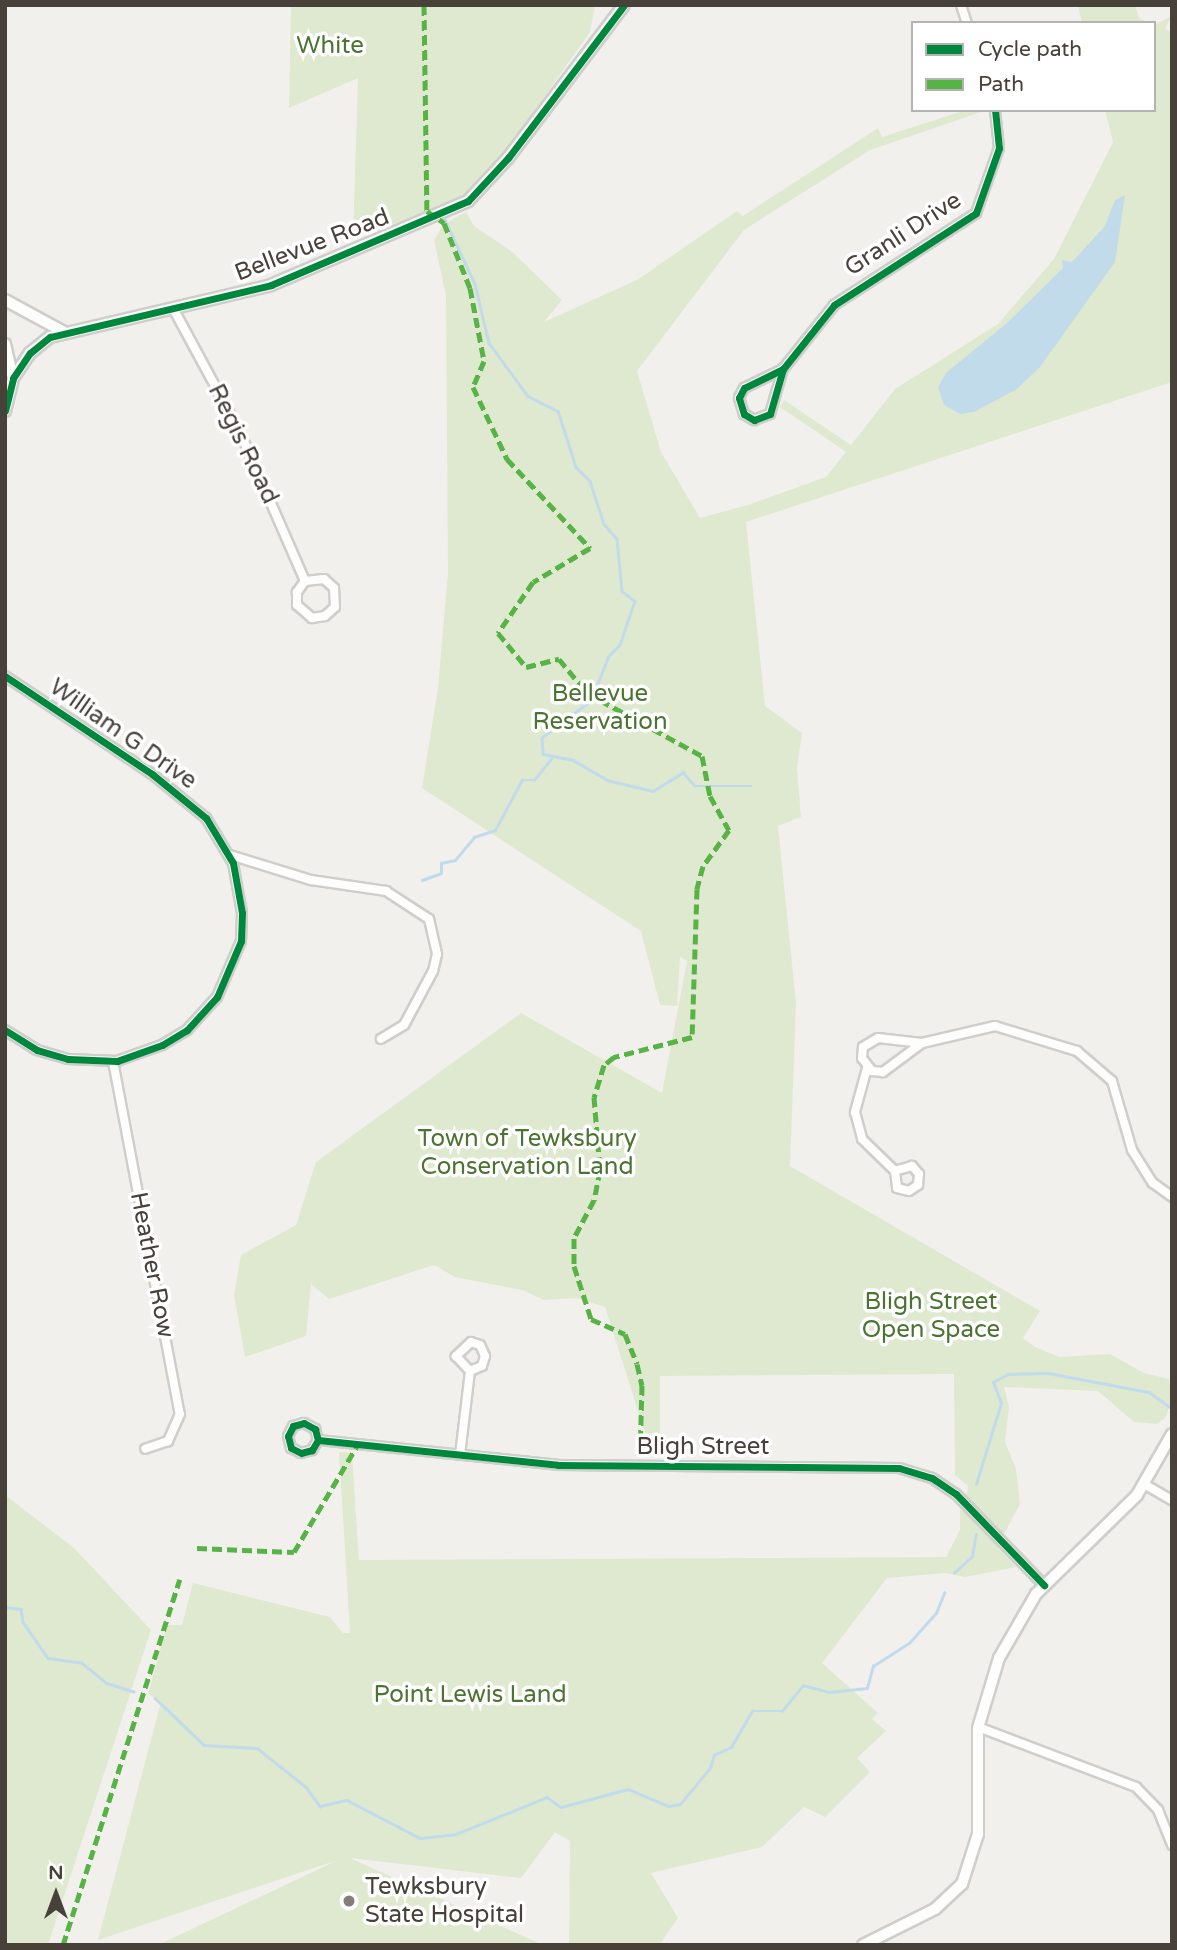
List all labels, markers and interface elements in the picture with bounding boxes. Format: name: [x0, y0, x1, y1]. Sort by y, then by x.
legend: [911, 21, 1156, 112]
park label: White: [296, 32, 364, 60]
text: Cycle path: [978, 37, 1082, 62]
text: Path: [978, 72, 1024, 97]
street label: Granli Drive: [839, 186, 967, 282]
street label: Bellevue Road: [231, 202, 393, 288]
street label: Regis Road: [202, 379, 284, 509]
street label: William G Drive: [44, 673, 202, 795]
park label: Bellevue Reservation: [532, 680, 668, 736]
park label: Town of Tewksbury Conservation Land: [417, 1125, 637, 1181]
street label: Heather Row: [124, 1190, 180, 1340]
park label: Bligh Street Open Space: [862, 1288, 1000, 1344]
street label: Bligh Street: [636, 1433, 770, 1461]
park label: Point Lewis Land: [373, 1681, 567, 1709]
north arrow: [21, 1859, 91, 1929]
text: N: [48, 1862, 64, 1884]
place label: Tewksbury State Hospital: [365, 1873, 524, 1929]
marker: Tewksbury State Hospital: [339, 1891, 359, 1911]

